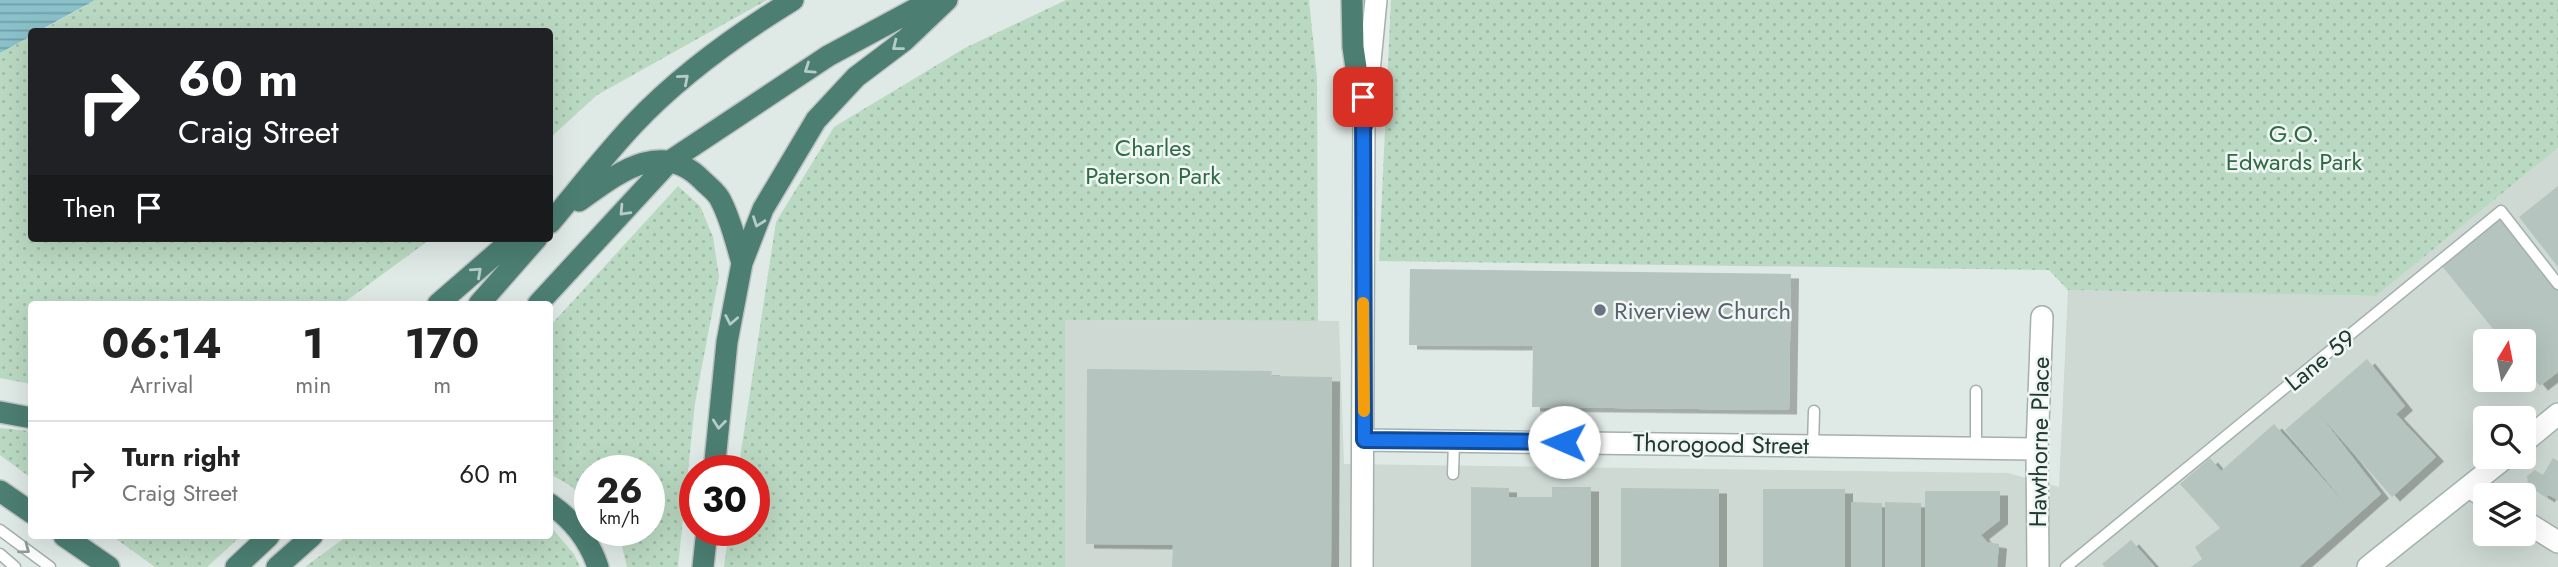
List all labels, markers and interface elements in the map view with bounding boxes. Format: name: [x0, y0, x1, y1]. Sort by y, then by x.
one-way arrow: [892, 38, 904, 51]
text: 60 m: [178, 44, 298, 114]
icon: right: [63, 56, 154, 147]
one-way arrow: [804, 61, 817, 73]
pin: [1333, 67, 1393, 127]
one-way arrow: [676, 75, 689, 87]
icon: arrive: [1344, 78, 1382, 116]
text: Craig Street: [178, 109, 339, 155]
park label: G.O. Edwards Park: [2226, 116, 2363, 179]
park label: Charles Paterson Park: [1085, 130, 1221, 193]
text: Then: [63, 189, 116, 227]
icon: arrive: [130, 189, 168, 227]
one-way arrow: [620, 203, 632, 216]
one-way arrow: [752, 215, 766, 227]
one-way arrow: [468, 268, 481, 280]
place label: Riverview Church: [1614, 293, 1791, 328]
marker: Riverview Church: [1592, 302, 1608, 318]
text: 06:14: [102, 313, 222, 374]
text: 1: [303, 313, 324, 374]
text: 170: [405, 313, 479, 374]
one-way arrow: [725, 314, 740, 326]
street label: Lane 59: [2277, 321, 2363, 399]
north arrow: [2473, 329, 2536, 392]
map controls: [2473, 329, 2536, 546]
street label: Hawthorne Place: [2020, 356, 2058, 528]
text: Arrival: [130, 368, 193, 402]
text: min: [295, 368, 331, 402]
text: m: [433, 368, 451, 402]
position arrow: [1527, 405, 1601, 479]
button: search: [2473, 406, 2536, 469]
one-way arrow: [711, 418, 726, 430]
street label: Thorogood Street: [1633, 425, 1809, 463]
text: Turn right: [122, 438, 240, 476]
icon: right: [63, 455, 101, 493]
text: 60 m: [459, 455, 518, 493]
speed limit sign: 30: [679, 455, 770, 546]
text: 26: [596, 466, 643, 516]
text: Craig Street: [122, 476, 238, 510]
button: layers: [2473, 483, 2536, 546]
text: km/h: [599, 505, 640, 531]
one-way arrow: [17, 540, 30, 553]

